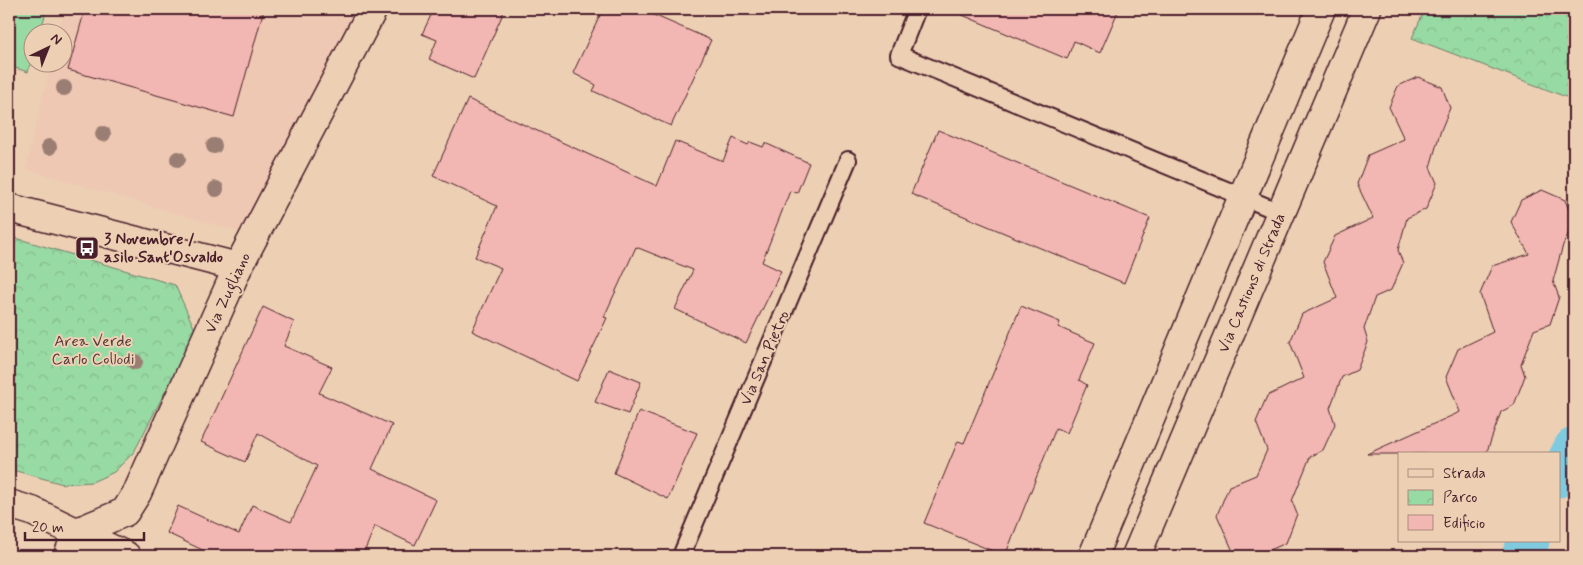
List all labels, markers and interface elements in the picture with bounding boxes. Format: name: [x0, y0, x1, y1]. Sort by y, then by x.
north arrow: [22, 22, 72, 72]
text: N: [47, 29, 66, 49]
street label: Via Castions di Strada: [1213, 210, 1291, 356]
place label: 3 Novembre / asilo Sant'Osvaldo: [104, 229, 223, 268]
bus stop icon: 3 Novembre / asilo Sant'Osvaldo: [74, 235, 100, 261]
street label: Via Zugliano: [200, 249, 257, 337]
street label: Via San Pietro: [736, 307, 795, 409]
park label: Area Verde Carlo Collodi: [52, 331, 134, 370]
legend: [1398, 452, 1560, 542]
text: Strada: [1443, 464, 1486, 484]
text: Parco: [1443, 488, 1477, 508]
scale bar: [25, 510, 144, 542]
text: Edificio: [1443, 514, 1485, 534]
text: 20 m: [32, 518, 64, 538]

